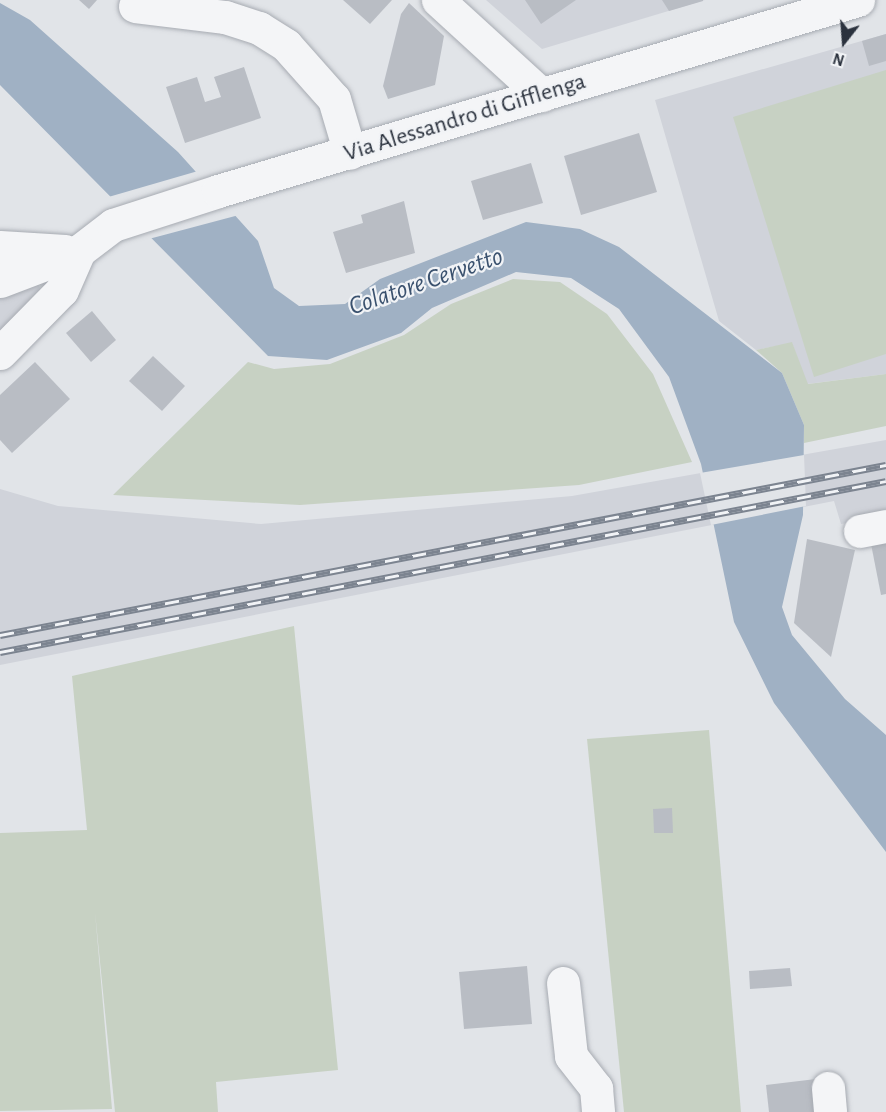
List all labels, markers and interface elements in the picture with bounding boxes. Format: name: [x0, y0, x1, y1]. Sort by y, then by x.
north arrow: [814, 12, 874, 72]
text: N: [831, 50, 846, 68]
street label: Via Alessandro di Gifflenga: [341, 67, 589, 169]
water label: Colatore Cervetto: [345, 241, 507, 323]

